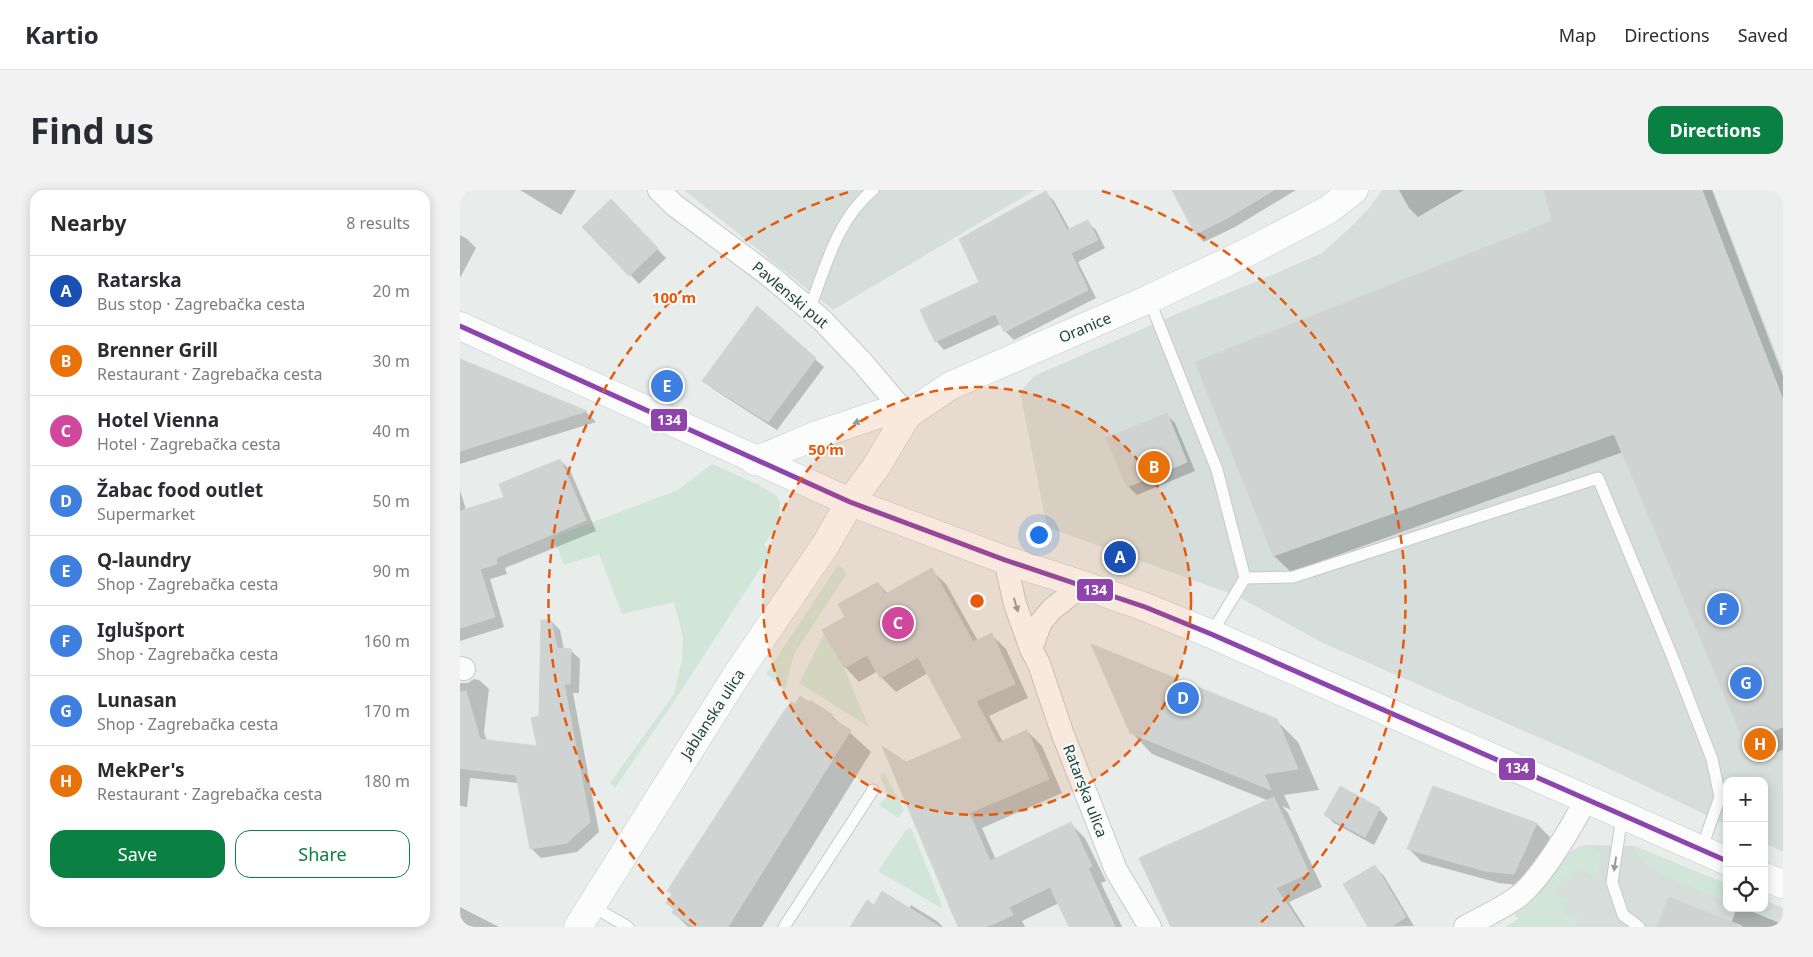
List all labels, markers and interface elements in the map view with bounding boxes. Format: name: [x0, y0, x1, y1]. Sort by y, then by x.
text: Kartio: [25, 18, 99, 51]
text: Map: [1559, 23, 1596, 47]
text: Directions: [1624, 23, 1710, 47]
text: Saved: [1738, 23, 1788, 47]
button: Directions: [1648, 106, 1783, 154]
text: Find us: [30, 107, 154, 154]
text: Nearby: [50, 209, 126, 237]
text: 8 results: [346, 212, 410, 234]
street label: Pavlenski put: [748, 256, 833, 332]
text: Ratarska: [97, 267, 182, 293]
text: A: [60, 280, 72, 302]
text: 20 m: [373, 280, 410, 302]
text: 100 m: [652, 287, 696, 307]
text: Bus stop · Zagrebačka cesta: [97, 293, 305, 315]
street label: Oranice: [1055, 307, 1114, 347]
text: Brenner Grill: [97, 337, 218, 363]
text: B: [61, 350, 71, 372]
text: 30 m: [373, 350, 410, 372]
text: Restaurant · Zagrebačka cesta: [97, 363, 322, 385]
pin: E: [651, 367, 683, 405]
text: Hotel Vienna: [97, 407, 219, 433]
line badge: 134: [650, 408, 688, 432]
text: 134: [657, 410, 681, 429]
one-way arrow: [852, 417, 867, 425]
text: C: [61, 420, 71, 442]
text: 40 m: [373, 420, 410, 442]
text: Hotel · Zagrebačka cesta: [97, 433, 281, 455]
text: 50 m: [808, 439, 844, 459]
pin: B: [1138, 448, 1170, 486]
text: Žabac food outlet: [97, 477, 263, 503]
text: D: [60, 490, 72, 512]
text: 50 m: [373, 490, 410, 512]
text: Supermarket: [97, 503, 195, 525]
your location: [1026, 522, 1052, 548]
pin: A: [1104, 538, 1136, 576]
text: Q-laundry: [97, 547, 191, 573]
text: E: [62, 560, 70, 582]
text: 90 m: [373, 560, 410, 582]
text: Shop · Zagrebačka cesta: [97, 573, 278, 595]
line badge: 134: [1076, 578, 1114, 602]
text: 134: [1083, 580, 1107, 599]
pin: F: [1707, 590, 1739, 628]
centre of rings: [968, 592, 986, 610]
one-way arrow: [1012, 598, 1020, 613]
pin: C: [882, 604, 914, 642]
text: Iglušport: [97, 617, 185, 643]
text: F: [62, 630, 70, 652]
text: 160 m: [363, 630, 410, 652]
text: Shop · Zagrebačka cesta: [97, 643, 278, 665]
pin: G: [1730, 664, 1762, 702]
street label: Jablanska ulica: [675, 665, 749, 764]
pin: D: [1167, 679, 1199, 717]
text: Lunasan: [97, 687, 177, 713]
text: G: [60, 700, 72, 722]
text: 170 m: [363, 700, 410, 722]
text: Shop · Zagrebačka cesta: [97, 713, 278, 735]
pin: H: [1744, 725, 1776, 763]
street label: Ratarska ulica: [1059, 741, 1113, 840]
text: MekPer's: [97, 757, 184, 783]
line badge: 134: [1498, 757, 1536, 781]
text: 134: [1505, 758, 1529, 777]
text: H: [60, 770, 72, 792]
text: 180 m: [363, 770, 410, 792]
map controls: [1723, 777, 1768, 912]
button: +: [1723, 777, 1768, 822]
text: Restaurant · Zagrebačka cesta: [97, 783, 322, 805]
button: −: [1723, 822, 1768, 867]
button: Save: [50, 830, 225, 878]
button: Share: [235, 830, 410, 878]
one-way arrow: [1611, 857, 1619, 873]
button: locate: [1723, 867, 1768, 912]

